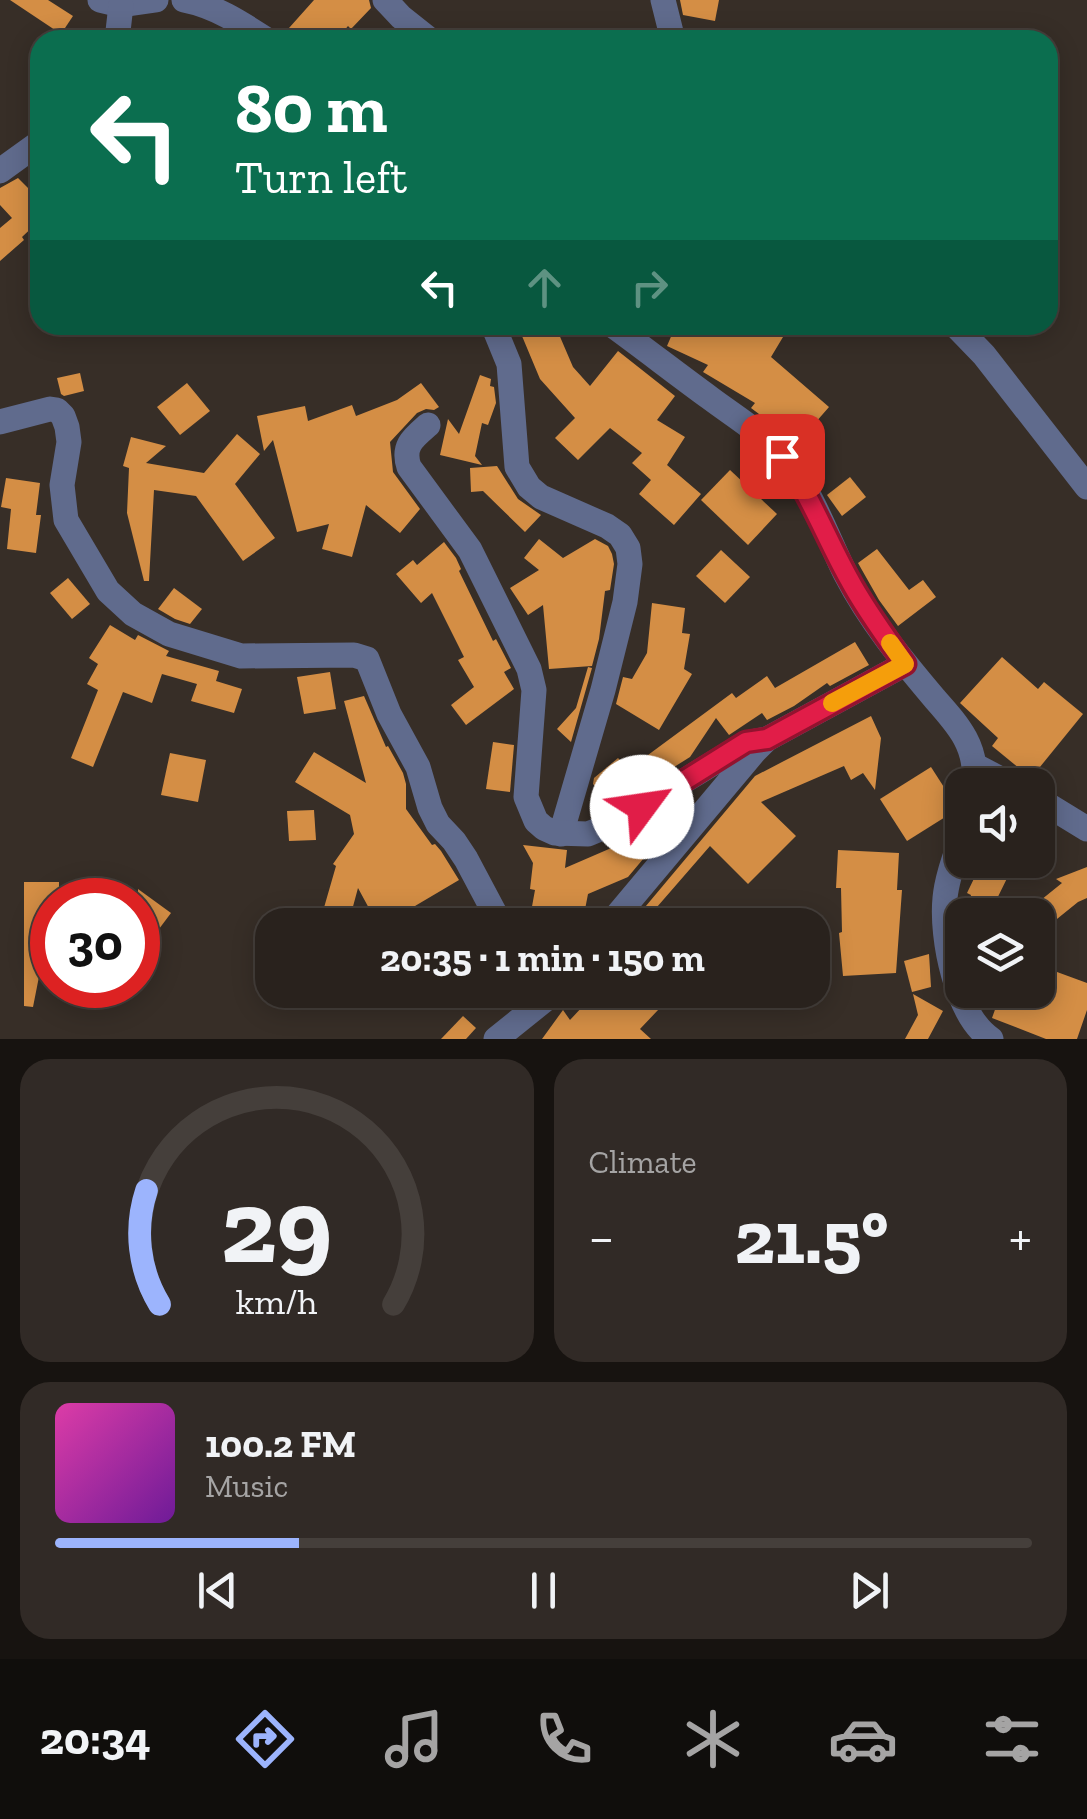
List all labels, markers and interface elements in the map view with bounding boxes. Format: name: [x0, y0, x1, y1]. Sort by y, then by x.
text: 80 m: [235, 66, 387, 150]
icon: left: [70, 70, 200, 200]
text: Turn left: [235, 151, 407, 205]
icon: left: [412, 260, 467, 315]
icon: ahead: [517, 260, 572, 315]
icon: right: [622, 260, 677, 315]
pin: [740, 414, 825, 499]
icon: arrive: [755, 429, 810, 484]
position arrow: [590, 755, 694, 859]
map controls: [945, 768, 1055, 1008]
button: sound: [945, 768, 1055, 878]
speed limit sign: 30: [30, 878, 160, 1008]
button: layers: [945, 898, 1055, 1008]
text: 20:35 · 1 min · 150 m: [380, 935, 705, 981]
text: Climate: [589, 1143, 697, 1181]
text: 29: [221, 1164, 333, 1289]
text: 21.5°: [735, 1192, 889, 1282]
text: −: [589, 1204, 614, 1270]
text: +: [1009, 1204, 1032, 1270]
text: km/h: [236, 1280, 318, 1323]
text: 100.2 FM: [205, 1421, 356, 1467]
text: Music: [205, 1467, 288, 1505]
icon: previous: [190, 1563, 245, 1618]
icon: pause: [516, 1563, 571, 1618]
icon: next: [842, 1563, 897, 1618]
icon: directions: [230, 1704, 300, 1774]
icon: music: [379, 1704, 449, 1774]
icon: phone: [529, 1704, 599, 1774]
icon: climate: [678, 1704, 748, 1774]
icon: car: [828, 1704, 898, 1774]
icon: filters: [977, 1704, 1047, 1774]
text: 20:34: [40, 1712, 151, 1766]

